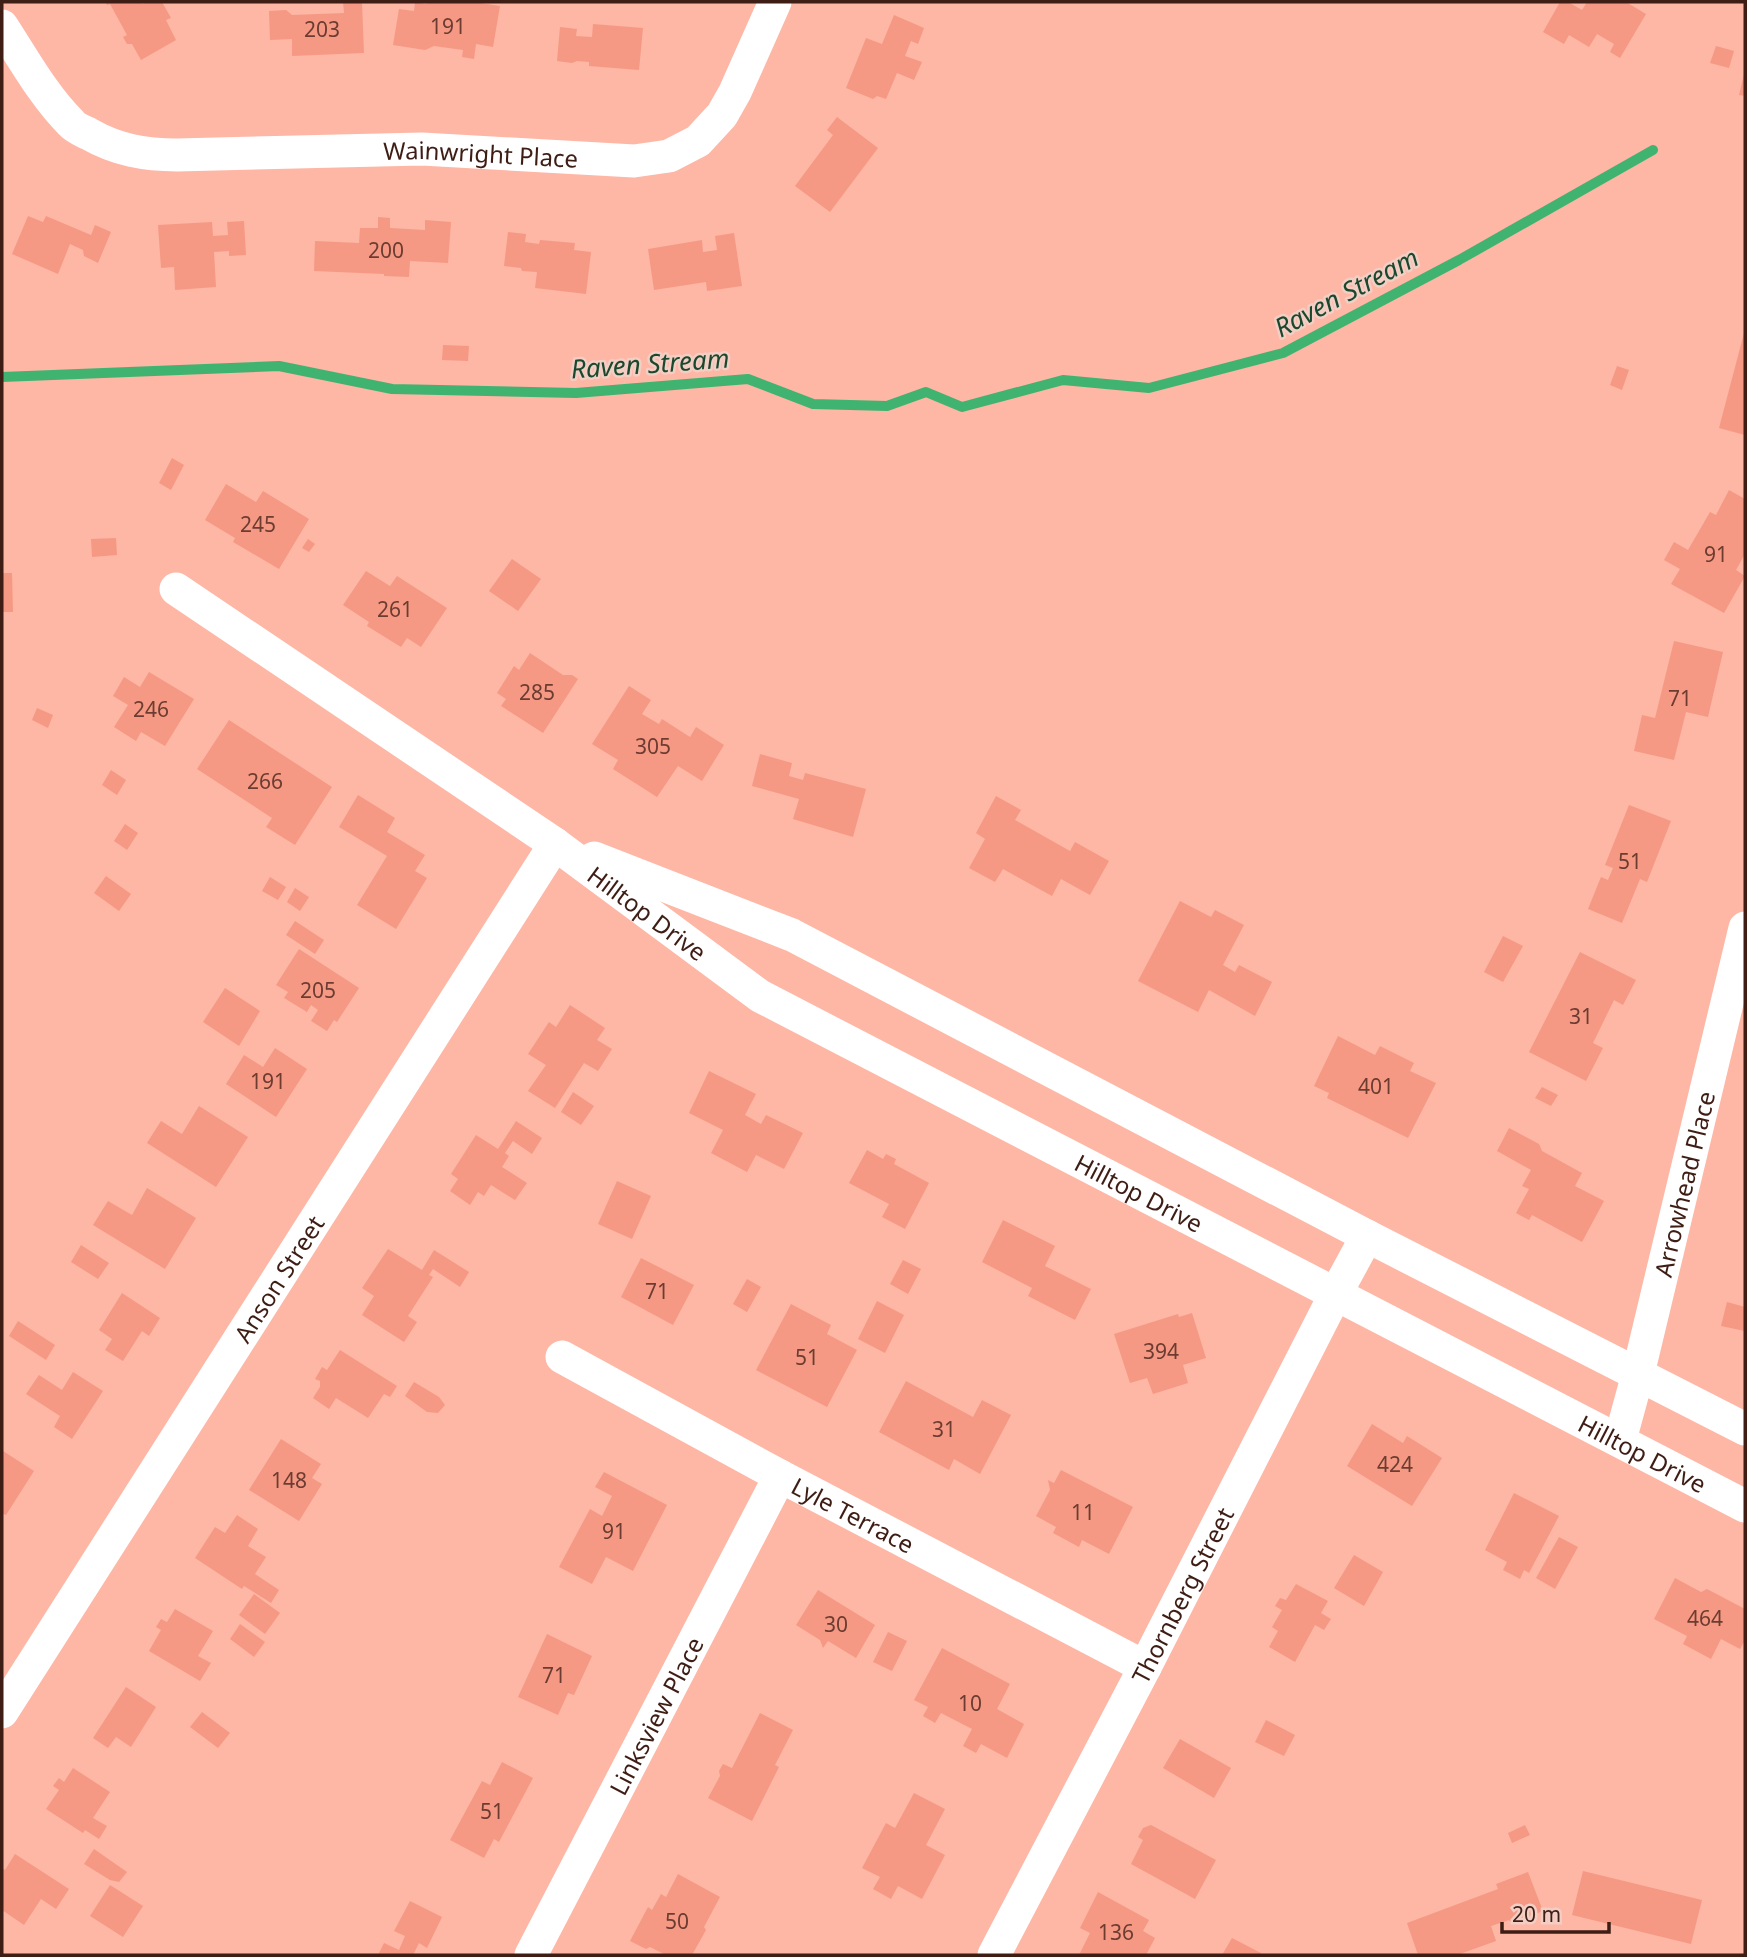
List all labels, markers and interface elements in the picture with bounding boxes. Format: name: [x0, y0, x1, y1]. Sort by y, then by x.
house number: 191: [430, 12, 466, 40]
house number: 203: [304, 15, 340, 43]
street label: Wainwright Place: [383, 132, 579, 174]
house number: 200: [368, 236, 404, 264]
water label: Raven Stream: [1267, 239, 1425, 345]
water label: Raven Stream: [570, 340, 730, 386]
house number: 245: [240, 510, 276, 538]
house number: 91: [1704, 540, 1728, 568]
house number: 261: [377, 595, 413, 623]
house number: 285: [519, 678, 555, 706]
house number: 71: [1668, 684, 1692, 712]
house number: 246: [133, 695, 169, 723]
house number: 305: [635, 732, 671, 760]
house number: 266: [247, 767, 283, 795]
house number: 51: [1618, 847, 1642, 875]
street label: Hilltop Drive: [581, 858, 714, 968]
house number: 205: [300, 976, 336, 1004]
house number: 31: [1569, 1002, 1593, 1030]
house number: 191: [250, 1067, 286, 1095]
house number: 401: [1358, 1072, 1394, 1100]
street label: Arrowhead Place: [1645, 1088, 1722, 1280]
street label: Hilltop Drive: [1069, 1145, 1209, 1239]
street label: Anson Street: [225, 1208, 331, 1348]
house number: 71: [645, 1277, 669, 1305]
house number: 394: [1143, 1337, 1179, 1365]
house number: 51: [795, 1343, 819, 1371]
street label: Hilltop Drive: [1573, 1406, 1712, 1500]
house number: 31: [932, 1415, 956, 1443]
house number: 424: [1377, 1450, 1413, 1478]
house number: 148: [271, 1466, 307, 1494]
street label: Lyle Terrace: [786, 1469, 920, 1560]
house number: 11: [1071, 1498, 1095, 1526]
street label: Thornberg Street: [1123, 1501, 1241, 1689]
house number: 91: [602, 1517, 626, 1545]
house number: 464: [1687, 1604, 1723, 1632]
house number: 30: [824, 1610, 848, 1638]
street label: Linksview Place: [601, 1631, 710, 1800]
house number: 71: [542, 1661, 566, 1689]
house number: 10: [958, 1689, 982, 1717]
house number: 51: [480, 1797, 504, 1825]
scale bar: [1502, 1890, 1609, 1934]
text: 20 m: [1512, 1900, 1561, 1928]
house number: 50: [665, 1907, 689, 1935]
house number: 136: [1098, 1918, 1134, 1946]

